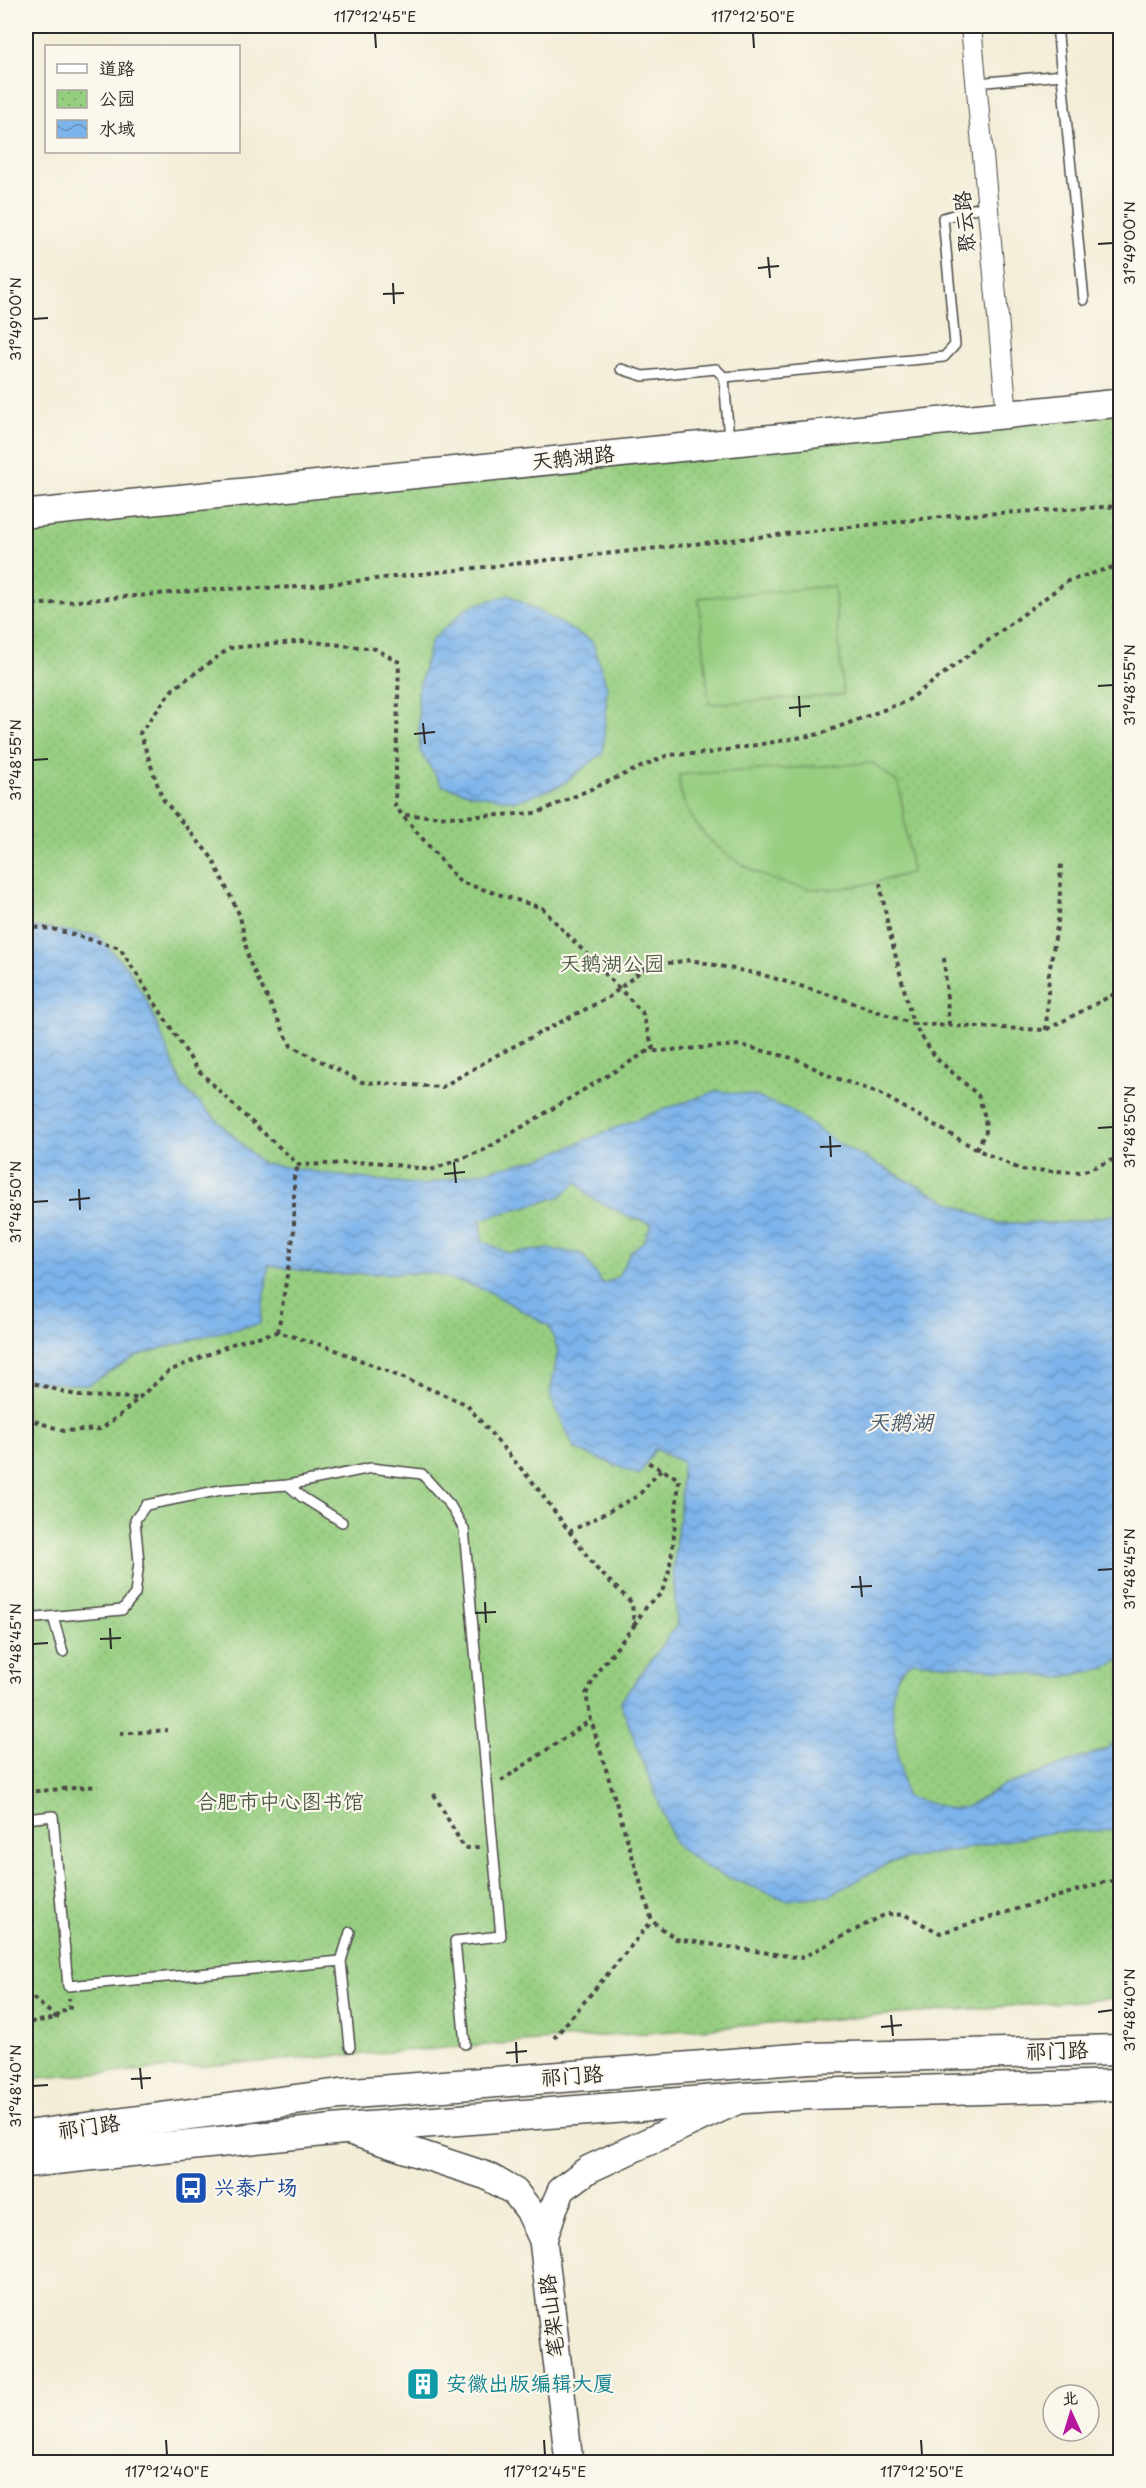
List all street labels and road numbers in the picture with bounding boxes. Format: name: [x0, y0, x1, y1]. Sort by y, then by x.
street label: 聚云路: [944, 189, 982, 255]
street label: 天鹅湖路: [529, 436, 616, 476]
street label: 祁门路: [1025, 2032, 1089, 2066]
street label: 祁门路: [539, 2056, 604, 2092]
street label: 祁门路: [55, 2105, 122, 2145]
street label: 笔架山路: [529, 2273, 571, 2360]

